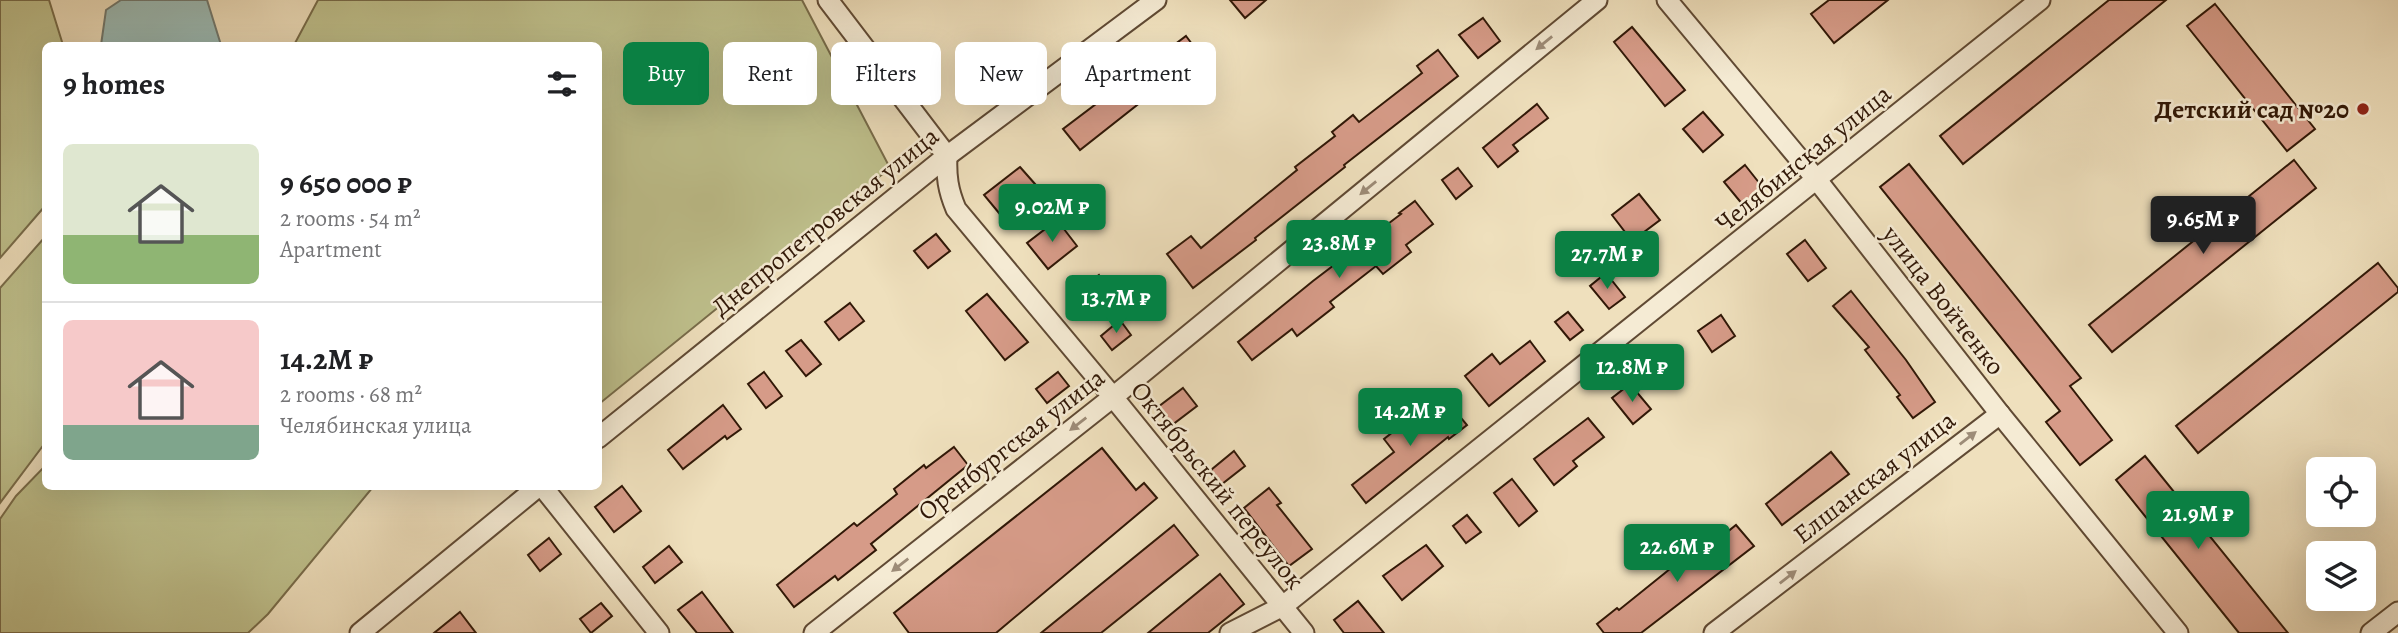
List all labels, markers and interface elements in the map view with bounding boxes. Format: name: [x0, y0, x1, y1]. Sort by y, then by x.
one-way arrow: [1536, 36, 1554, 51]
chip: Buy: [623, 42, 709, 105]
chip: Rent: [723, 42, 817, 105]
chip: Filters: [831, 42, 941, 105]
chip: New: [955, 42, 1047, 105]
chip: Apartment: [1061, 42, 1216, 105]
text: 9 homes: [63, 64, 165, 104]
icon: filters: [543, 65, 581, 103]
street label: Челябинская улица: [1708, 77, 1899, 240]
place label: Детский сад №20: [2154, 92, 2349, 127]
marker: Детский сад №20: [2355, 101, 2371, 117]
street label: Днепропетровская улица: [704, 119, 946, 324]
text: 9 650 000 ₽: [280, 163, 412, 203]
icon: home: [119, 172, 203, 256]
one-way arrow: [1360, 180, 1378, 195]
pin: 9.02M ₽: [987, 184, 1117, 244]
text: 9.02M ₽: [1015, 191, 1089, 222]
pin: 9.65M ₽: [2138, 196, 2268, 256]
text: 2 rooms · 54 m²: [280, 203, 421, 234]
text: 9.65M ₽: [2167, 203, 2239, 234]
street label: улица Войченко: [1874, 218, 2013, 382]
pin: 23.8M ₽: [1274, 220, 1404, 280]
text: 23.8M ₽: [1302, 227, 1376, 258]
pin: 27.7M ₽: [1542, 232, 1672, 291]
text: Apartment: [280, 234, 382, 265]
text: 27.7M ₽: [1571, 238, 1643, 269]
pin: 13.7M ₽: [1051, 276, 1181, 335]
text: 13.7M ₽: [1081, 282, 1151, 313]
text: 14.2M ₽: [280, 339, 373, 379]
pin: 12.8M ₽: [1567, 344, 1697, 404]
icon: home: [119, 348, 203, 432]
text: 12.8M ₽: [1596, 351, 1668, 382]
street label: Оренбургская улица: [911, 360, 1112, 529]
street label: Октябрьский переулок: [1123, 374, 1312, 597]
text: 2 rooms · 68 m²: [280, 379, 422, 410]
pin: 14.2M ₽: [1345, 388, 1475, 448]
text: 14.2M ₽: [1374, 395, 1446, 426]
street label: Елшанская улица: [1786, 403, 1963, 552]
text: Челябинская улица: [280, 410, 472, 441]
one-way arrow: [1070, 417, 1088, 432]
one-way arrow: [1959, 431, 1978, 445]
map controls: [2306, 457, 2376, 611]
button: locate: [2306, 457, 2376, 527]
pin: 21.9M ₽: [2133, 491, 2263, 551]
text: 21.9M ₽: [2162, 498, 2234, 529]
pin: 22.6M ₽: [1612, 524, 1742, 584]
text: 22.6M ₽: [1640, 531, 1714, 562]
button: layers: [2306, 541, 2376, 611]
one-way arrow: [891, 558, 909, 573]
one-way arrow: [1779, 570, 1797, 584]

